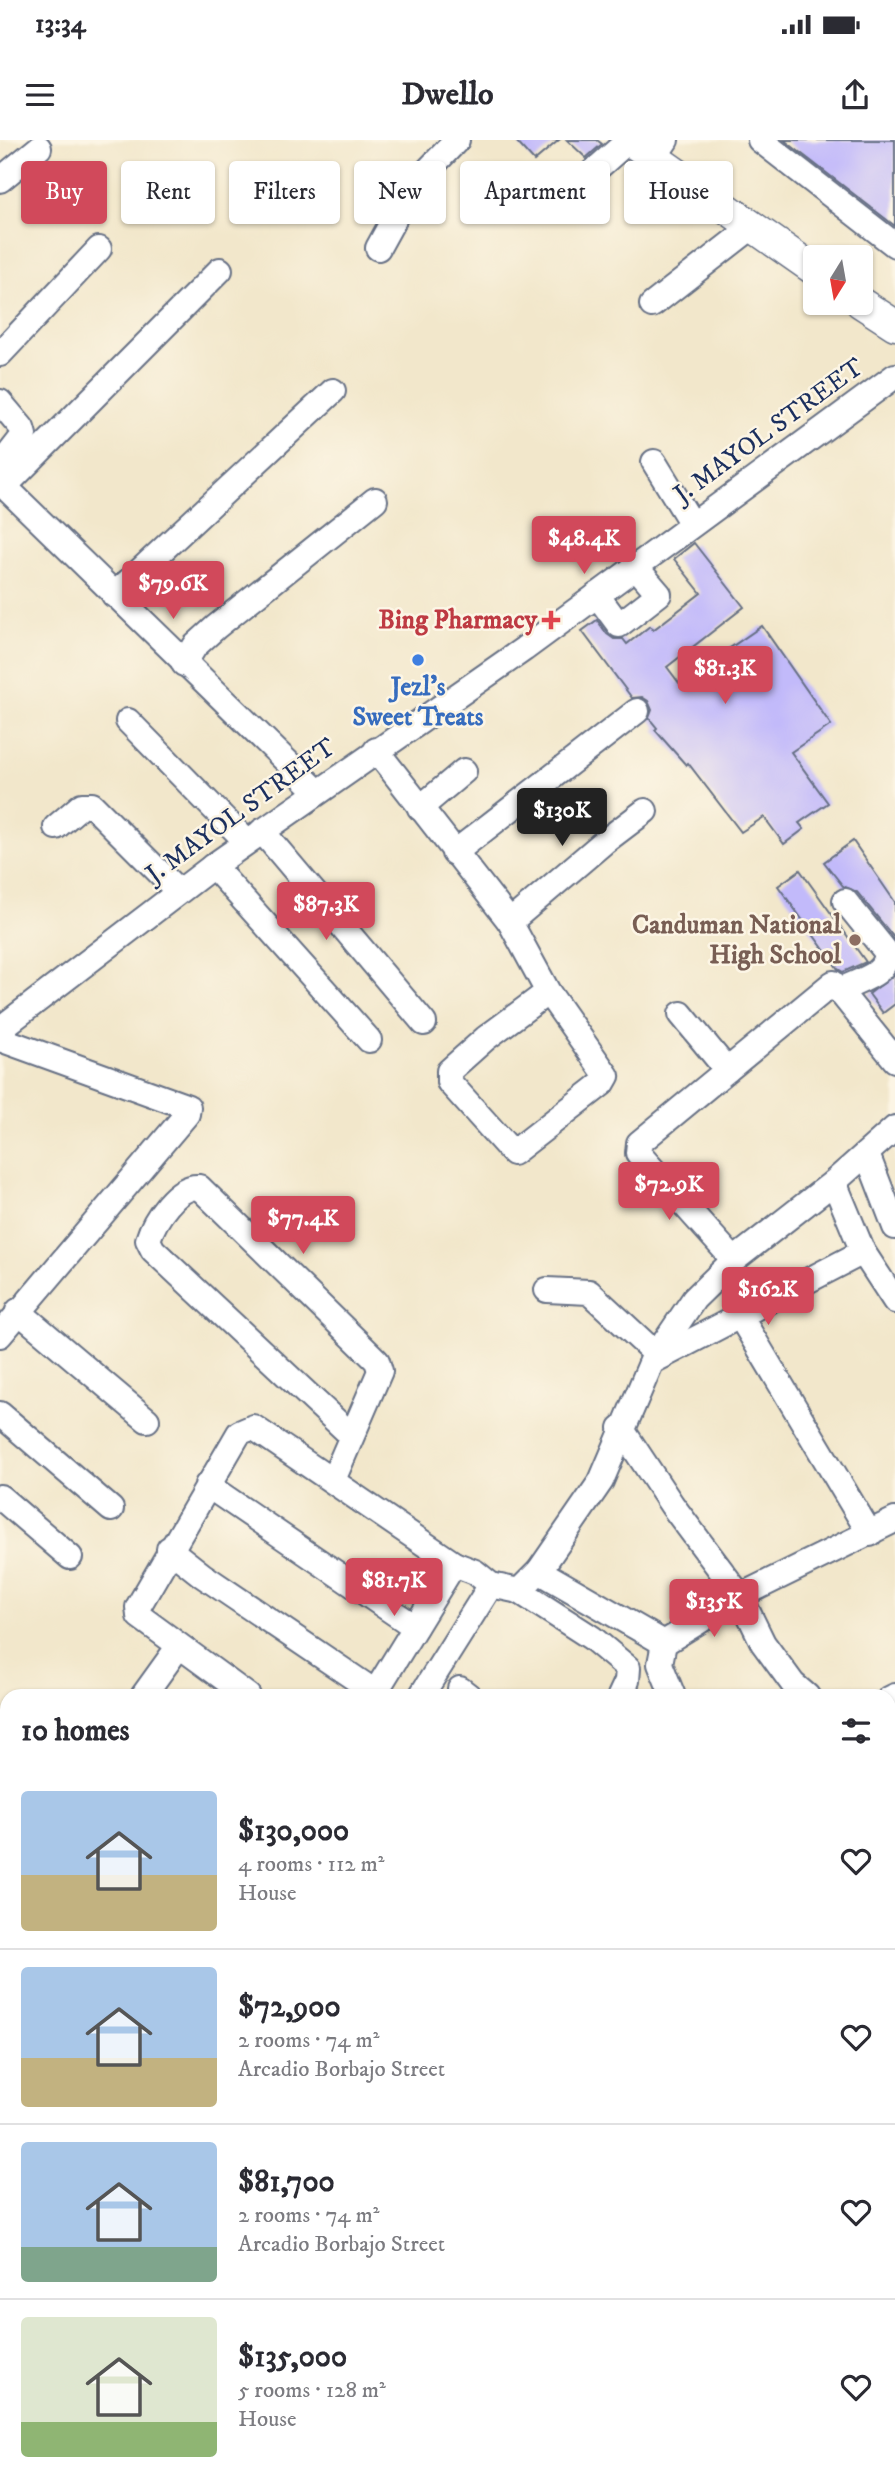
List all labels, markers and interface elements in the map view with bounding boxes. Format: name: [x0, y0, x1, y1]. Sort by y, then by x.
text: 13:34: [35, 8, 86, 41]
text: Dwello: [401, 75, 494, 115]
icon: menu: [21, 76, 59, 114]
icon: share: [836, 76, 874, 114]
chip: Buy: [21, 161, 107, 224]
chip: Rent: [121, 161, 215, 224]
chip: Filters: [229, 161, 340, 224]
chip: New: [354, 161, 446, 224]
chip: Apartment: [460, 161, 610, 224]
chip: House: [624, 161, 733, 224]
north arrow: [803, 245, 873, 315]
map controls: [803, 245, 873, 315]
street label: J. MAYOL STREET: [666, 351, 871, 512]
pin: $48.4K: [527, 516, 641, 576]
text: $48.4K: [548, 524, 620, 553]
pin: $79.6K: [116, 561, 230, 621]
text: $79.6K: [138, 569, 208, 598]
place label: Bing Pharmacy: [379, 604, 538, 637]
marker: Bing Pharmacy: [543, 612, 559, 628]
pin: $81.3K: [668, 646, 782, 706]
marker: Jezl's Sweet Treats: [410, 652, 426, 668]
text: $81.3K: [694, 654, 756, 683]
place label: Jezl's Sweet Treats: [353, 671, 484, 734]
street label: J. MAYOL STREET: [138, 731, 343, 892]
pin: $130K: [513, 788, 611, 848]
text: $130K: [533, 796, 591, 825]
pin: $87.3K: [269, 882, 383, 942]
text: $87.3K: [293, 890, 359, 919]
place label: Canduman National High School: [632, 909, 842, 972]
marker: Canduman National High School: [847, 932, 863, 948]
pin: $72.9K: [612, 1163, 726, 1222]
text: $72.9K: [634, 1170, 704, 1199]
pin: $77.4K: [246, 1196, 360, 1256]
text: $77.4K: [267, 1204, 339, 1233]
pin: $162K: [719, 1268, 817, 1327]
text: $162K: [738, 1275, 798, 1304]
pin: $81.7K: [337, 1558, 451, 1618]
text: $81.7K: [362, 1566, 426, 1595]
pin: $135K: [665, 1580, 763, 1639]
text: $135K: [685, 1587, 743, 1616]
icon: filters: [837, 1712, 875, 1750]
text: 10 homes: [21, 1713, 130, 1750]
text: $130,000: [238, 1813, 349, 1850]
icon: home: [77, 1819, 161, 1903]
icon: heart: [837, 1842, 875, 1880]
text: 4 rooms · 112 m²: [238, 1850, 385, 1879]
text: House: [238, 1879, 296, 1908]
text: $72,900: [238, 1989, 341, 2026]
icon: home: [77, 1995, 161, 2079]
icon: heart: [837, 2018, 875, 2056]
text: 2 rooms · 74 m²: [238, 2026, 379, 2055]
text: Arcadio Borbajo Street: [238, 2055, 445, 2084]
text: $81,700: [238, 2164, 335, 2201]
icon: home: [77, 2170, 161, 2254]
icon: heart: [837, 2193, 875, 2231]
text: 2 rooms · 74 m²: [238, 2201, 379, 2230]
text: Arcadio Borbajo Street: [238, 2230, 445, 2259]
text: $135,000: [238, 2339, 347, 2376]
icon: home: [77, 2345, 161, 2429]
icon: heart: [837, 2368, 875, 2406]
text: 5 rooms · 128 m²: [238, 2376, 386, 2405]
text: House: [238, 2405, 296, 2434]

